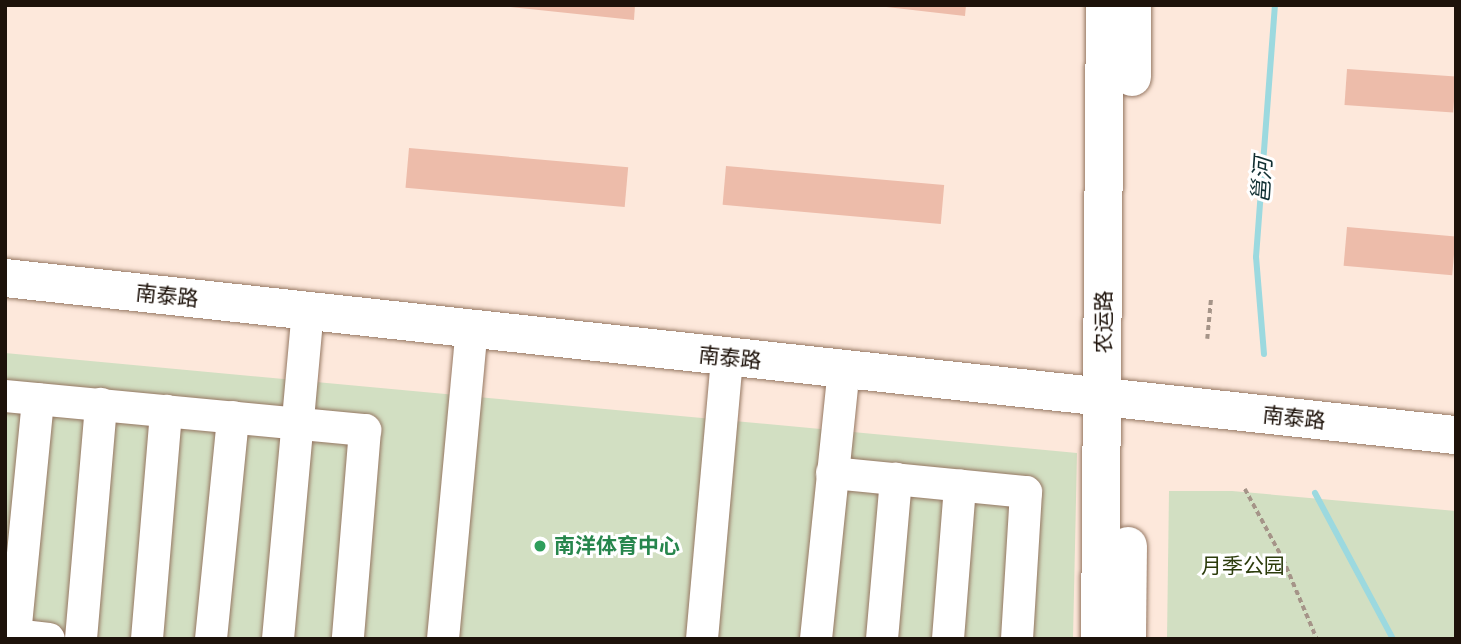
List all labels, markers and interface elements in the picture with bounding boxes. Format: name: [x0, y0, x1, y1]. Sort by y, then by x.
water label: 邕河: [1247, 156, 1277, 204]
street label: 南泰路: [134, 280, 200, 312]
street label: 农运路: [1091, 291, 1117, 353]
street label: 南泰路: [697, 342, 763, 374]
street label: 南泰路: [1261, 402, 1327, 434]
place label: 南洋体育中心: [554, 533, 680, 559]
marker: 南洋体育中心: [532, 538, 548, 554]
park label: 月季公园: [1201, 553, 1285, 579]

